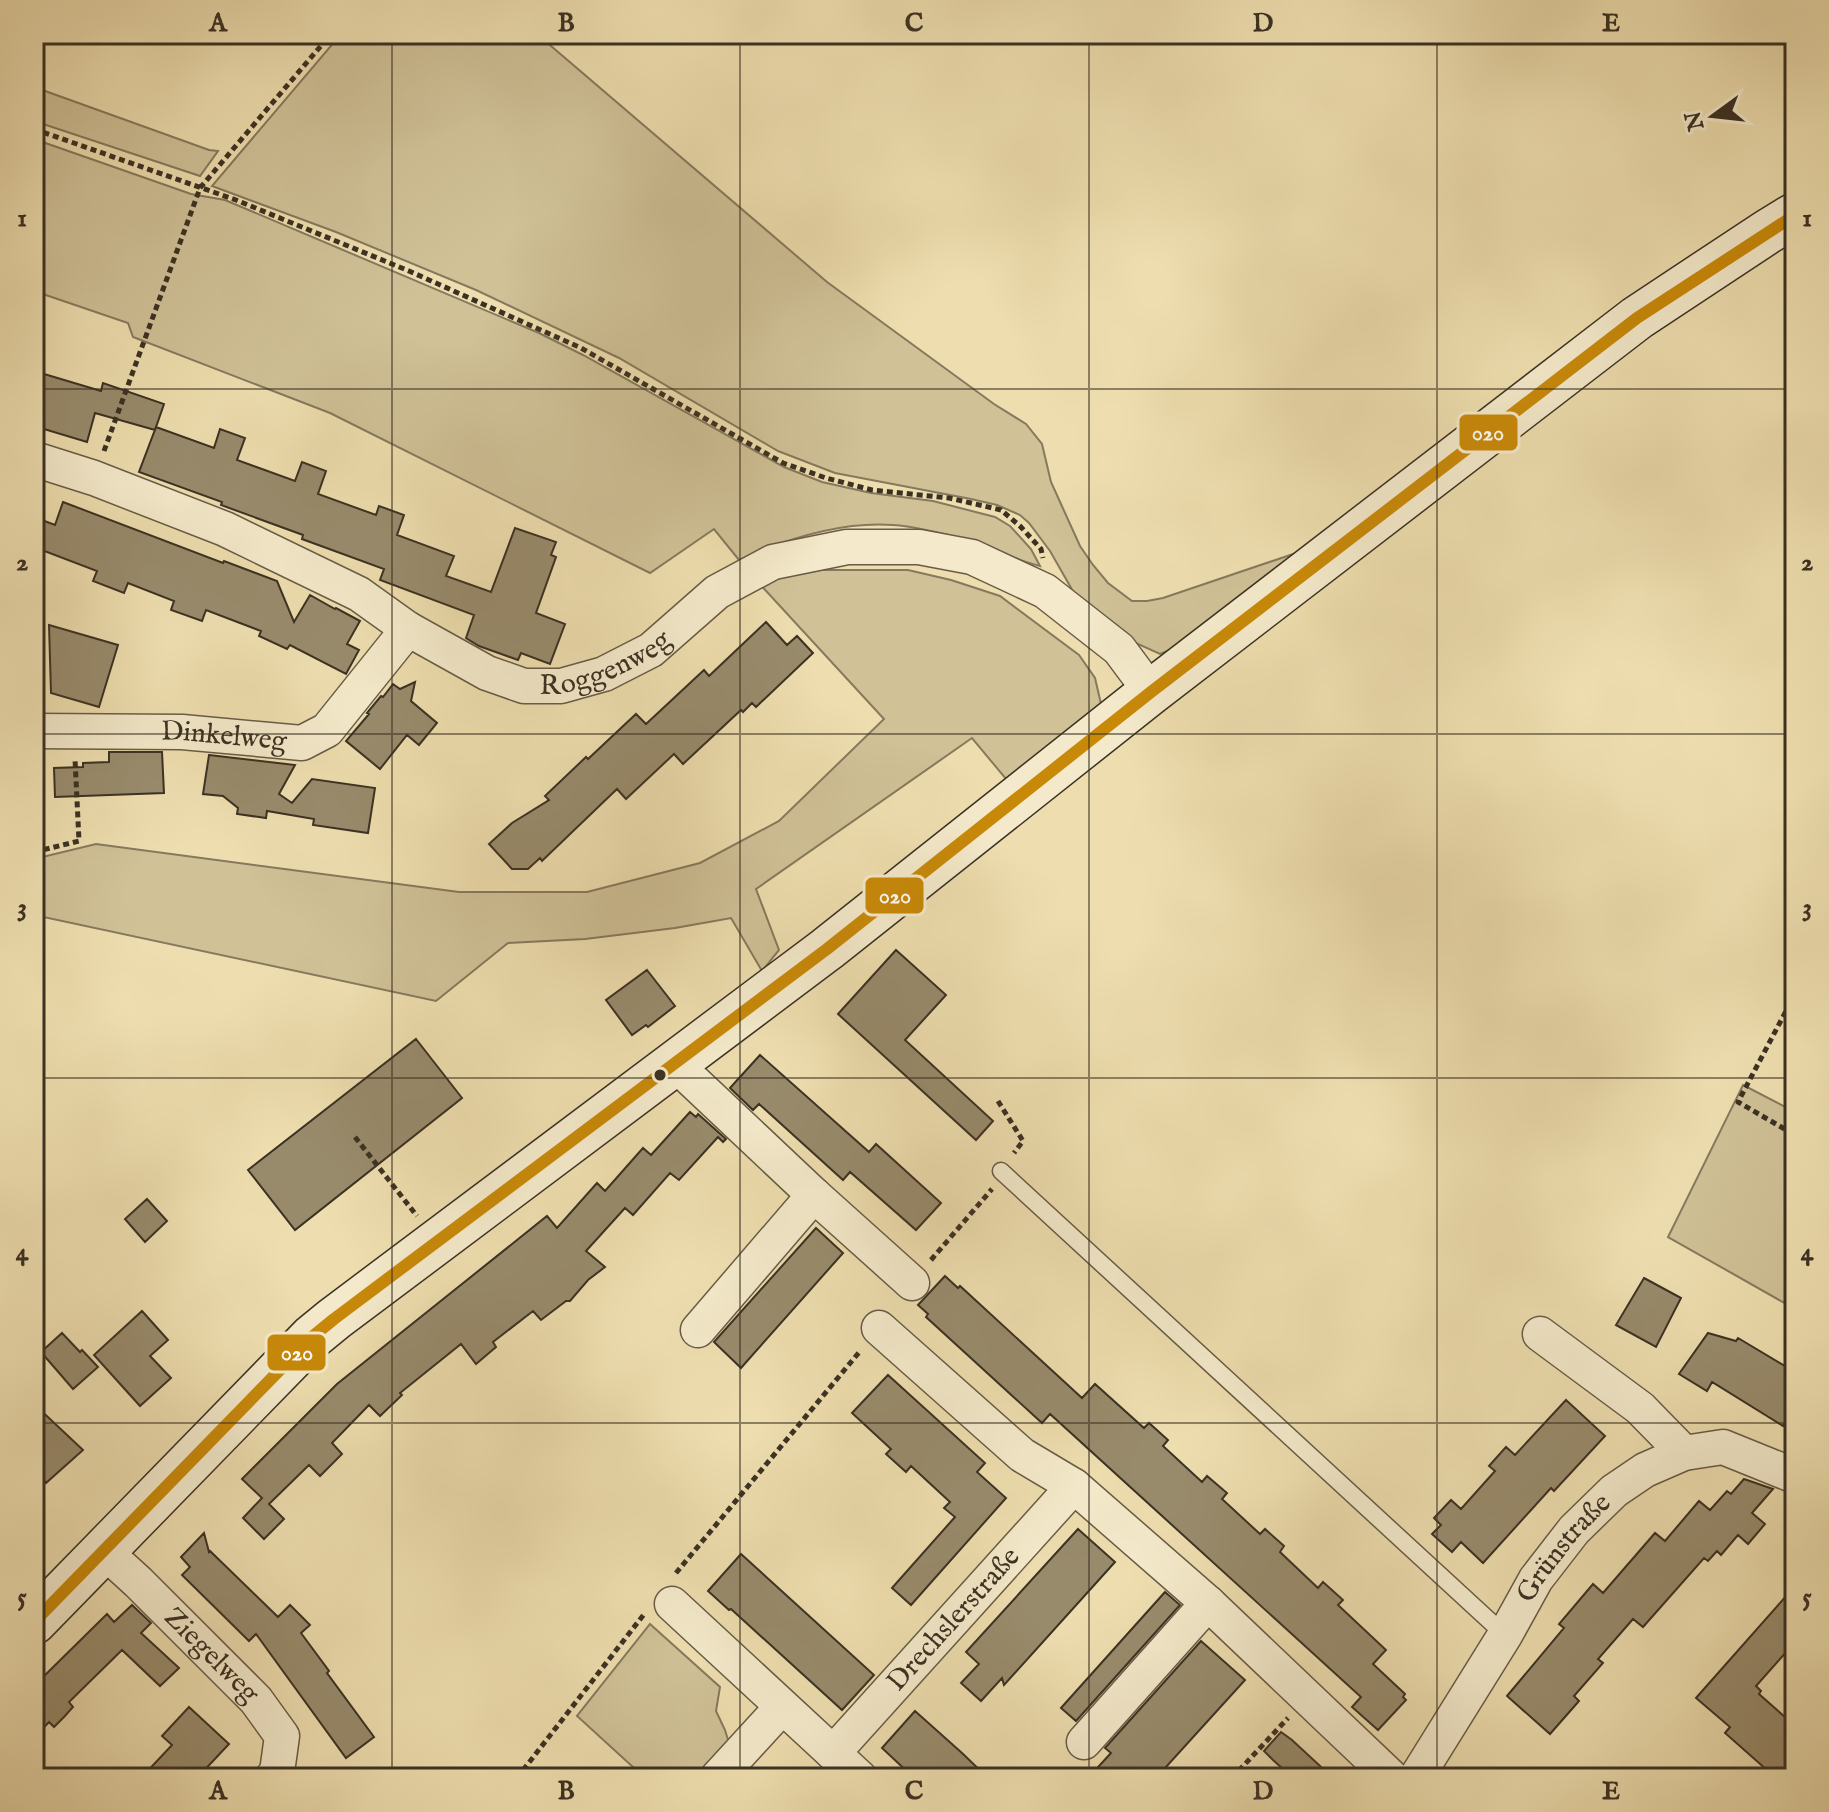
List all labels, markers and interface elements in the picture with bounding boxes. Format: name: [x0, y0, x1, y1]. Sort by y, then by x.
text: A: [208, 7, 228, 40]
text: B: [557, 7, 575, 40]
text: C: [905, 7, 924, 40]
text: D: [1253, 7, 1274, 40]
text: E: [1602, 7, 1620, 40]
north arrow: [1673, 76, 1753, 156]
text: N: [1680, 108, 1712, 134]
text: 1: [17, 202, 27, 235]
text: 1: [1802, 202, 1812, 235]
line badge: 020: [1458, 413, 1519, 452]
text: 020: [1472, 420, 1504, 448]
text: 2: [16, 546, 28, 579]
text: 2: [1801, 546, 1813, 579]
street label: Roggenweg: [539, 622, 679, 704]
street label: Dinkelweg: [161, 714, 289, 759]
line badge: 020: [864, 876, 925, 915]
text: 020: [879, 883, 911, 911]
text: 3: [17, 891, 27, 924]
text: 3: [1802, 891, 1812, 924]
unlabelled marker: [652, 1067, 668, 1083]
text: 4: [16, 1236, 30, 1269]
text: 4: [1801, 1236, 1815, 1269]
line badge: 020: [266, 1333, 327, 1372]
text: 020: [281, 1340, 313, 1368]
street label: Grünstraße: [1509, 1486, 1619, 1608]
street label: Drechslerstraße: [880, 1540, 1028, 1699]
text: 5: [17, 1581, 27, 1614]
text: 5: [1802, 1581, 1812, 1614]
street label: Ziegelweg: [156, 1600, 267, 1711]
text: A: [208, 1775, 228, 1808]
text: B: [557, 1775, 575, 1808]
text: C: [905, 1775, 924, 1808]
text: D: [1253, 1775, 1274, 1808]
text: E: [1602, 1775, 1620, 1808]

